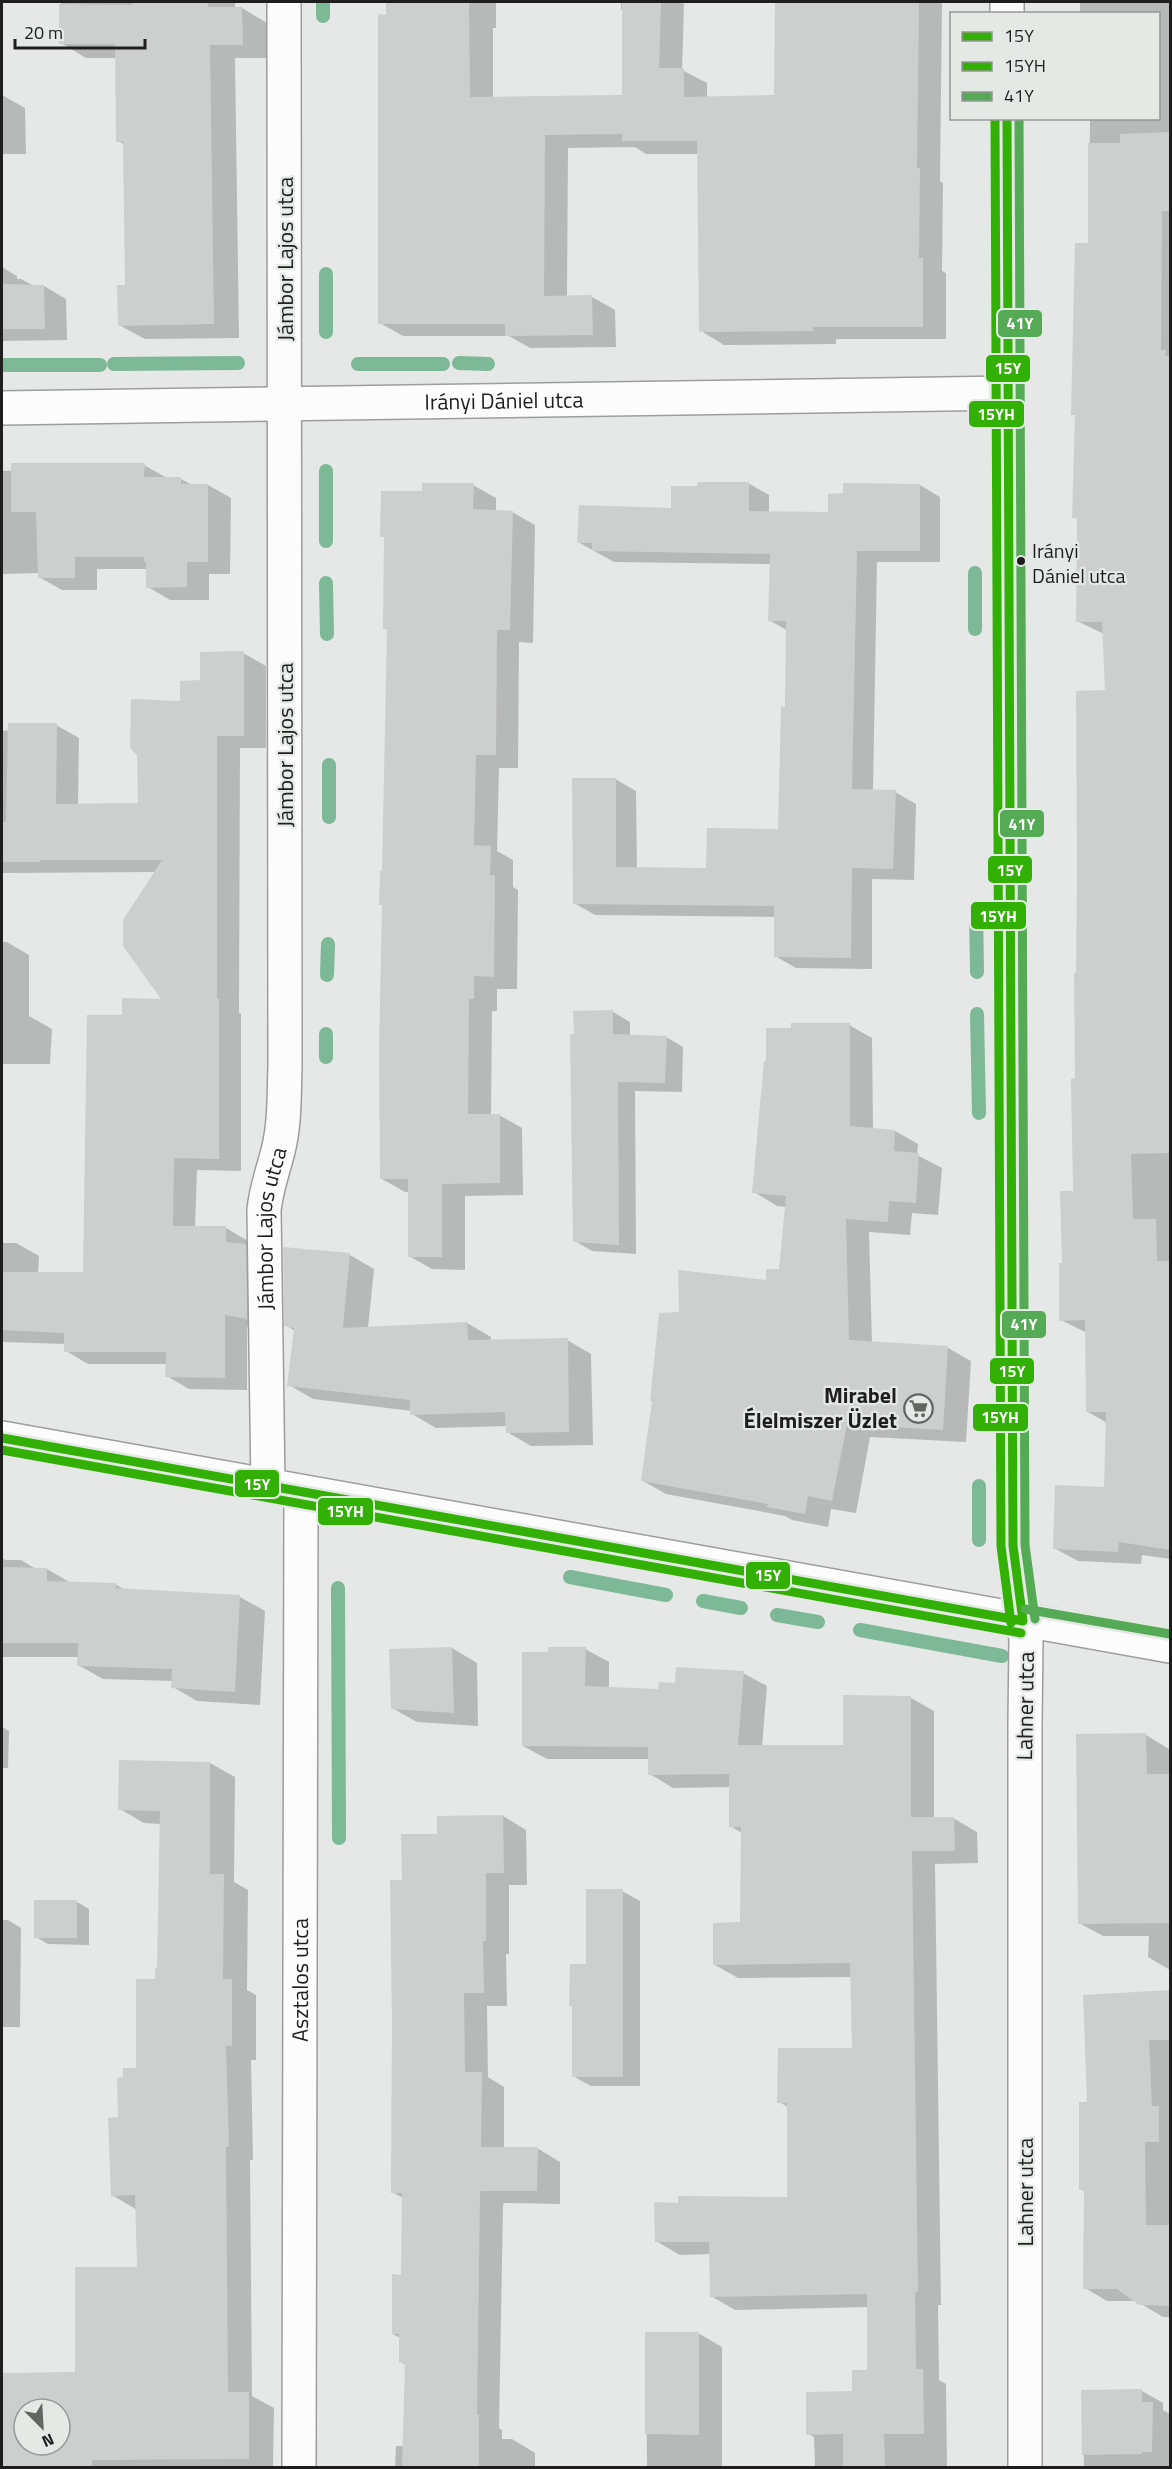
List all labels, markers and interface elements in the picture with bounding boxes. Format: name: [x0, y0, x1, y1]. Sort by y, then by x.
scale bar: [15, 12, 146, 50]
legend: [950, 12, 1160, 120]
text: 20 m: [24, 19, 63, 46]
text: 15Y: [1004, 22, 1034, 49]
text: 15YH: [1004, 52, 1046, 79]
text: 41Y: [1004, 82, 1034, 109]
street label: Jámbor Lajos utca: [268, 177, 302, 341]
line badge: 41Y: [997, 309, 1043, 338]
text: 41Y: [1007, 311, 1033, 335]
line badge: 15Y: [985, 354, 1031, 383]
text: 15Y: [995, 356, 1021, 380]
street label: Irányi Dániel utca: [424, 382, 584, 419]
line badge: 15YH: [968, 400, 1025, 428]
text: 15YH: [977, 402, 1015, 426]
place label: Irányi Dániel utca: [1032, 535, 1126, 591]
marker: Irányi Dániel utca: [1015, 555, 1027, 567]
street label: Jámbor Lajos utca: [268, 663, 302, 827]
line badge: 41Y: [999, 809, 1045, 838]
text: 41Y: [1009, 812, 1035, 836]
line badge: 15Y: [987, 855, 1033, 884]
text: 15Y: [997, 858, 1023, 882]
line badge: 15YH: [970, 901, 1027, 930]
text: 15YH: [979, 904, 1017, 928]
street label: Jámbor Lajos utca: [247, 1143, 295, 1311]
line badge: 41Y: [1001, 1310, 1047, 1339]
text: 41Y: [1011, 1312, 1037, 1336]
line badge: 15Y: [989, 1357, 1035, 1385]
text: 15Y: [999, 1359, 1025, 1383]
place label: Mirabel Élelmiszer Üzlet: [744, 1378, 897, 1437]
supermarket icon: Mirabel Élelmiszer Üzlet: [902, 1392, 934, 1424]
line badge: 15YH: [972, 1403, 1029, 1432]
text: 15YH: [981, 1405, 1019, 1429]
line badge: 15Y: [234, 1469, 280, 1498]
text: 15Y: [244, 1472, 270, 1496]
line badge: 15YH: [317, 1497, 374, 1526]
text: 15YH: [326, 1499, 364, 1523]
line badge: 15Y: [745, 1561, 791, 1590]
text: 15Y: [755, 1563, 781, 1587]
street label: Lahner utca: [1007, 1651, 1043, 1761]
street label: Asztalos utca: [283, 1918, 317, 2042]
street label: Lahner utca: [1008, 2138, 1042, 2246]
north arrow: [12, 2397, 72, 2457]
text: N: [38, 2427, 58, 2454]

